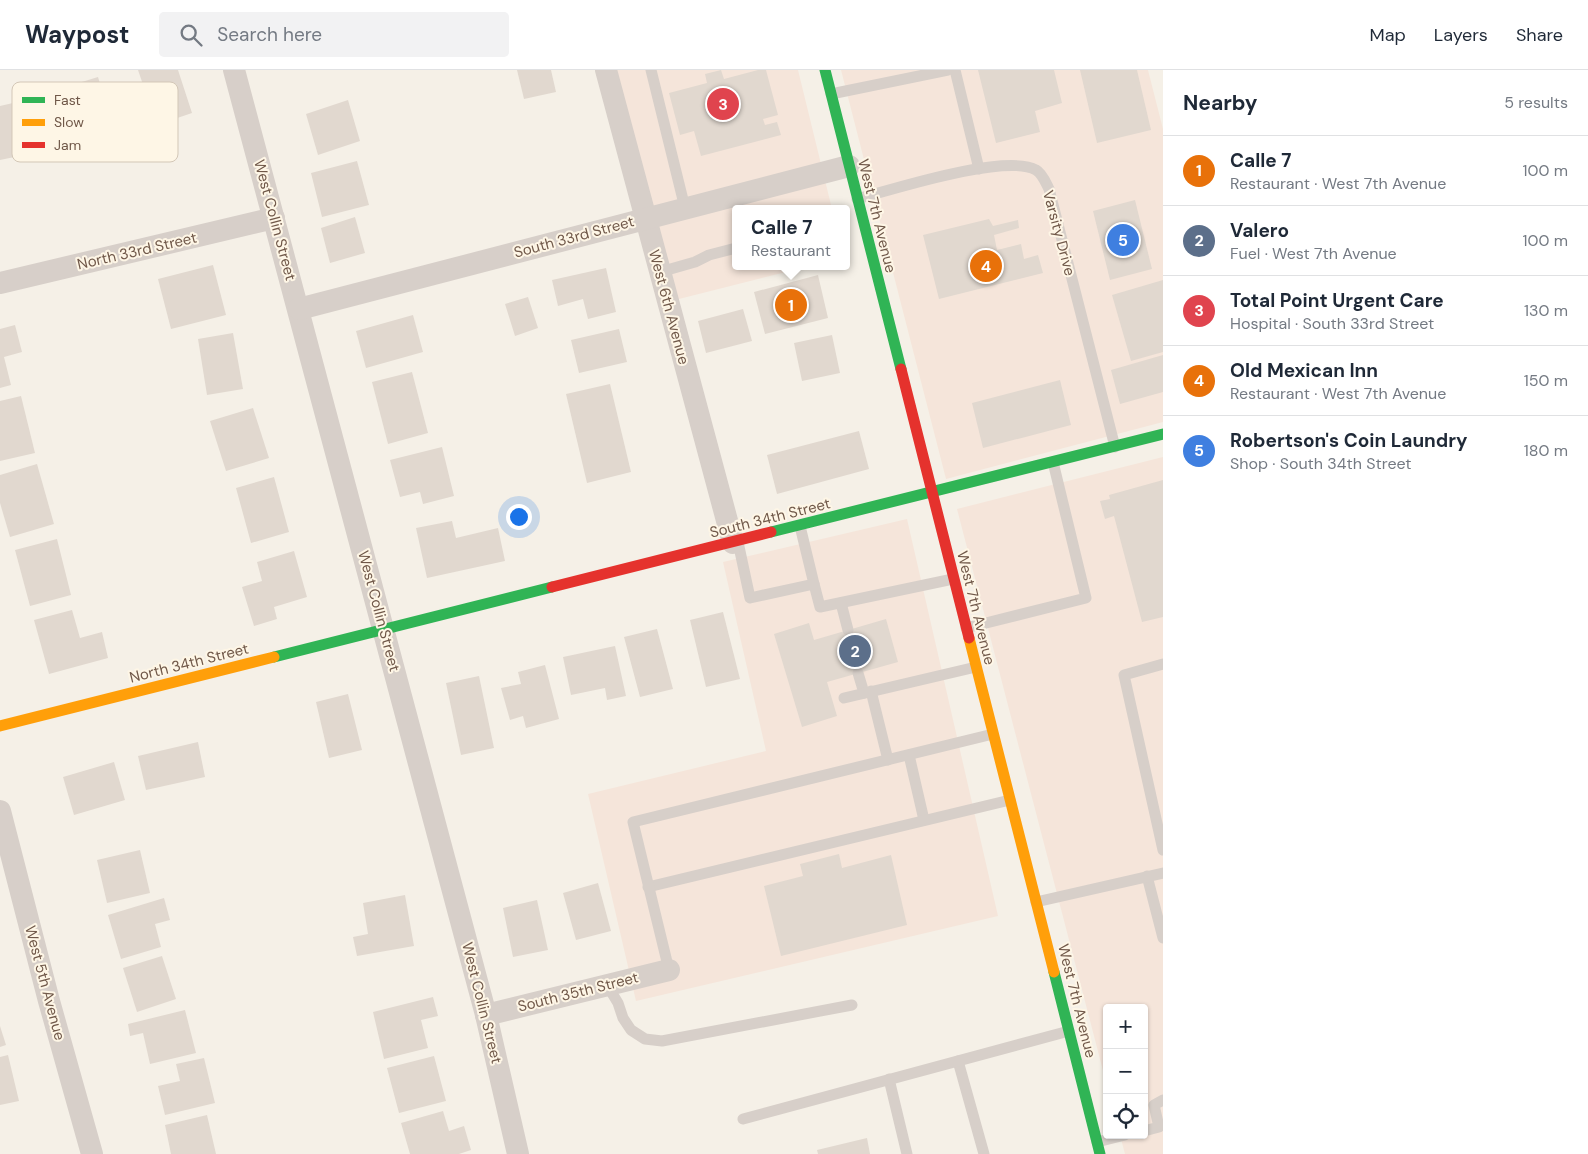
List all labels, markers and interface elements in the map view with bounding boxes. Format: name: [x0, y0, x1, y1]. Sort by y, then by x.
search box: [159, 12, 509, 57]
text: Waypost: [25, 19, 129, 50]
icon: search: [177, 21, 205, 49]
text: Search here: [217, 22, 322, 47]
text: Map: [1370, 23, 1406, 47]
text: Layers: [1434, 23, 1488, 47]
text: Share: [1516, 23, 1563, 47]
legend: [12, 82, 178, 162]
pin: 3: [707, 85, 739, 123]
text: Nearby: [1183, 89, 1257, 117]
text: Fast: [54, 91, 81, 109]
text: 5 results: [1504, 92, 1568, 113]
text: Slow: [54, 113, 84, 131]
text: Jam: [54, 136, 81, 154]
text: Calle 7: [1230, 148, 1291, 173]
street label: West Collin Street: [249, 157, 301, 283]
street label: West 7th Avenue: [853, 157, 901, 275]
text: 1: [1196, 160, 1202, 181]
text: 100 m: [1523, 160, 1568, 181]
text: Restaurant · West 7th Avenue: [1230, 173, 1446, 194]
street label: Varsity Drive: [1038, 188, 1080, 278]
popup: [732, 205, 850, 270]
street label: South 33rd Street: [512, 211, 636, 263]
text: Calle 7: [751, 215, 812, 240]
text: Valero: [1230, 218, 1289, 243]
pin: 5: [1107, 221, 1139, 259]
street label: North 33rd Street: [75, 227, 199, 274]
text: 2: [1194, 230, 1204, 251]
text: 100 m: [1523, 230, 1568, 251]
text: Restaurant: [751, 240, 831, 261]
text: Fuel · West 7th Avenue: [1230, 243, 1397, 264]
street label: West 6th Avenue: [644, 247, 694, 367]
pin: 4: [970, 247, 1002, 285]
pin: 1: [775, 286, 807, 324]
text: Total Point Urgent Care: [1230, 288, 1444, 313]
text: 3: [1194, 300, 1204, 321]
text: 130 m: [1524, 300, 1568, 321]
text: Hospital · South 33rd Street: [1230, 313, 1434, 334]
text: Old Mexican Inn: [1230, 358, 1378, 383]
text: 4: [1194, 370, 1204, 391]
text: 150 m: [1524, 370, 1568, 391]
text: Restaurant · West 7th Avenue: [1230, 383, 1446, 404]
text: Robertson's Coin Laundry: [1230, 428, 1468, 453]
text: 5: [1194, 440, 1204, 461]
text: 180 m: [1524, 440, 1568, 461]
text: Shop · South 34th Street: [1230, 453, 1412, 474]
street label: South 34th Street: [708, 493, 833, 543]
your location: [506, 504, 532, 530]
street label: West Collin Street: [353, 548, 405, 674]
street label: West 7th Avenue: [952, 549, 1000, 667]
pin: 2: [839, 632, 871, 670]
street label: North 34th Street: [127, 638, 251, 687]
street label: West 5th Avenue: [20, 923, 70, 1043]
street label: West Collin Street: [457, 940, 507, 1066]
street label: West 7th Avenue: [1053, 942, 1101, 1060]
street label: South 35th Street: [516, 967, 641, 1017]
map controls: [1103, 1004, 1148, 1139]
button: +: [1103, 1004, 1148, 1049]
button: −: [1103, 1049, 1148, 1094]
button: locate: [1103, 1094, 1148, 1139]

